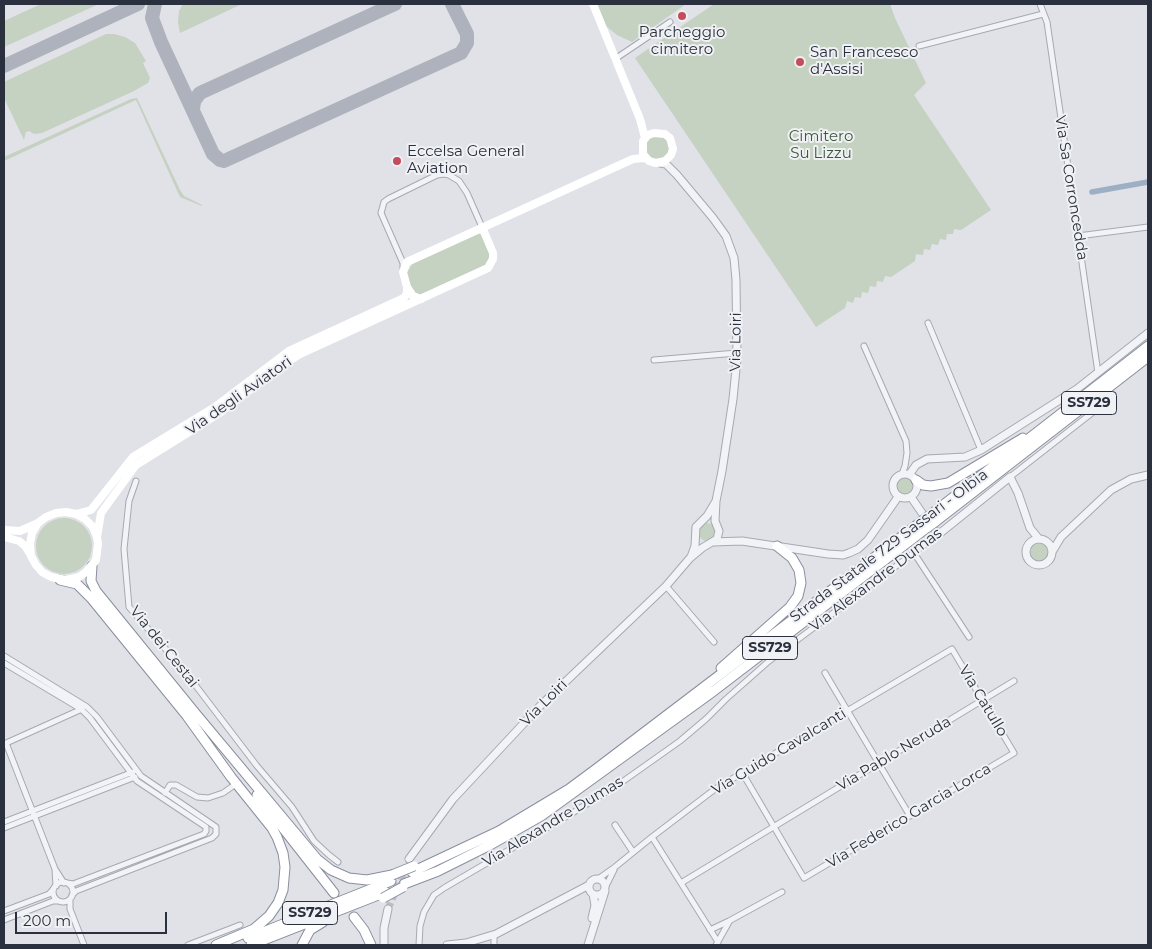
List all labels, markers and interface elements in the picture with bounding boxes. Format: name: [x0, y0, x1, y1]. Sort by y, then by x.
marker: Parcheggio cimitero: [676, 10, 688, 22]
place label: Parcheggio cimitero: [639, 24, 725, 59]
place label: San Francesco d'Assisi: [810, 44, 918, 79]
marker: San Francesco d'Assisi: [794, 56, 806, 68]
street label: Via Sa Corroncedda: [1051, 114, 1091, 262]
park label: Cimitero Su Lizzu: [789, 128, 853, 163]
place label: Eccelsa General Aviation: [407, 143, 525, 178]
marker: Eccelsa General Aviation: [391, 155, 403, 167]
street label: Via Loiri: [726, 312, 746, 372]
street label: Via degli Aviatori: [183, 353, 295, 439]
road number: SS729: [1062, 392, 1116, 414]
street label: Strada Statale 729 Sassari - Olbia: [786, 466, 992, 626]
street label: Via Alexandre Dumas: [806, 524, 946, 636]
street label: Via dei Cestai: [126, 603, 202, 691]
road number: SS729: [742, 636, 798, 660]
street label: Via Catullo: [955, 662, 1011, 740]
street label: Via Loiri: [517, 676, 571, 730]
street label: Via Guido Cavalcanti: [708, 705, 850, 799]
street label: Via Pablo Neruda: [834, 713, 954, 795]
street label: Via Federico Garcia Lorca: [823, 760, 995, 872]
street label: Via Alexandre Dumas: [479, 773, 627, 871]
road number: SS729: [282, 901, 338, 924]
scale bar: [18, 902, 170, 934]
text: 200 m: [23, 911, 71, 930]

